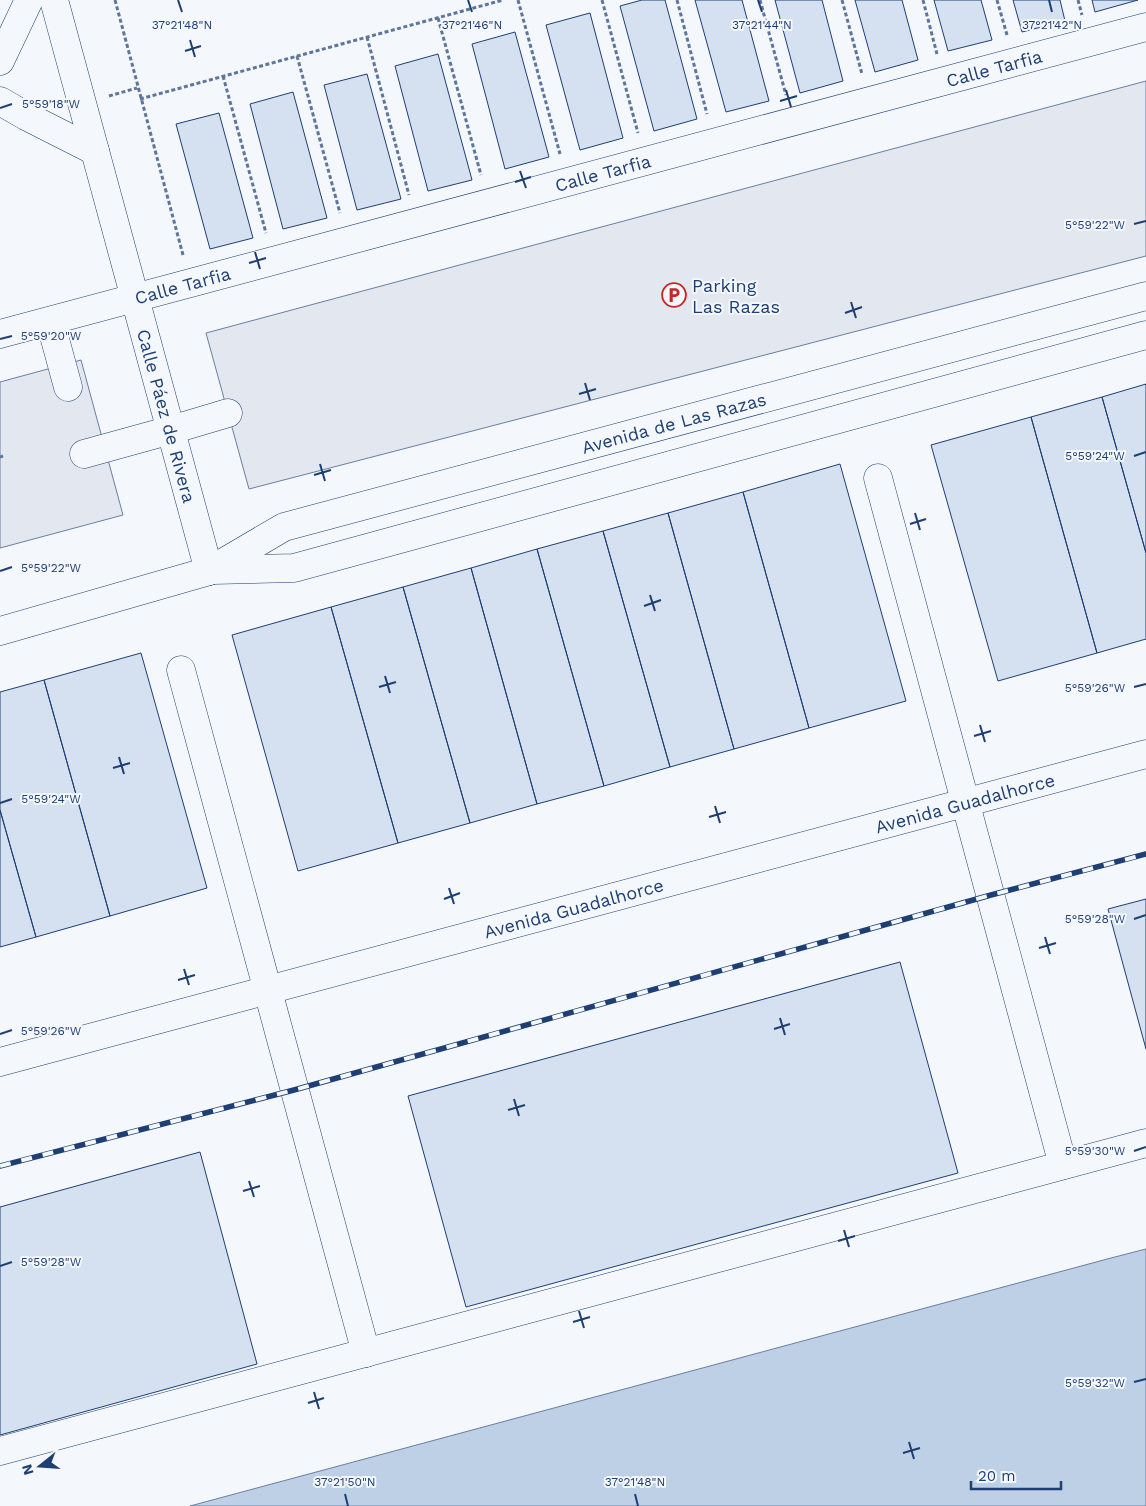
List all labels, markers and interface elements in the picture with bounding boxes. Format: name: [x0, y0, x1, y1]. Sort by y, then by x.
text: 37°21'48"N: [152, 18, 212, 32]
text: 37°21'46"N: [442, 18, 502, 32]
text: 37°21'44"N: [732, 18, 792, 32]
text: 37°21'42"N: [1022, 18, 1082, 32]
street label: Calle Tarfia: [944, 45, 1044, 91]
text: 5°59'18"W: [22, 97, 81, 111]
street label: Calle Tarfia: [553, 150, 653, 195]
text: 5°59'22"W: [1065, 218, 1125, 232]
street label: Calle Tarfia: [132, 262, 233, 308]
place label: Parking Las Razas: [692, 275, 780, 317]
parking icon: Parking Las Razas: [661, 282, 687, 308]
street label: Calle Páez de Rivera: [133, 327, 200, 505]
text: 5°59'20"W: [21, 329, 82, 343]
street label: Avenida de Las Razas: [579, 388, 768, 457]
text: 5°59'24"W: [1065, 449, 1125, 463]
text: 5°59'22"W: [21, 561, 81, 575]
text: 5°59'26"W: [1065, 681, 1126, 695]
street label: Avenida Guadalhorce: [873, 769, 1057, 837]
text: 5°59'24"W: [21, 792, 81, 806]
street label: Avenida Guadalhorce: [482, 874, 666, 942]
text: 5°59'28"W: [1065, 912, 1126, 926]
text: 5°59'26"W: [21, 1024, 82, 1038]
text: 5°59'30"W: [1065, 1144, 1126, 1158]
text: 5°59'28"W: [21, 1255, 82, 1269]
text: 5°59'32"W: [1065, 1376, 1125, 1390]
north arrow: [15, 1441, 65, 1491]
scale bar: [971, 1458, 1061, 1490]
text: N: [18, 1463, 37, 1477]
text: 20 m: [978, 1467, 1016, 1485]
text: 37°21'50"N: [314, 1475, 376, 1489]
text: 37°21'48"N: [605, 1475, 665, 1489]

